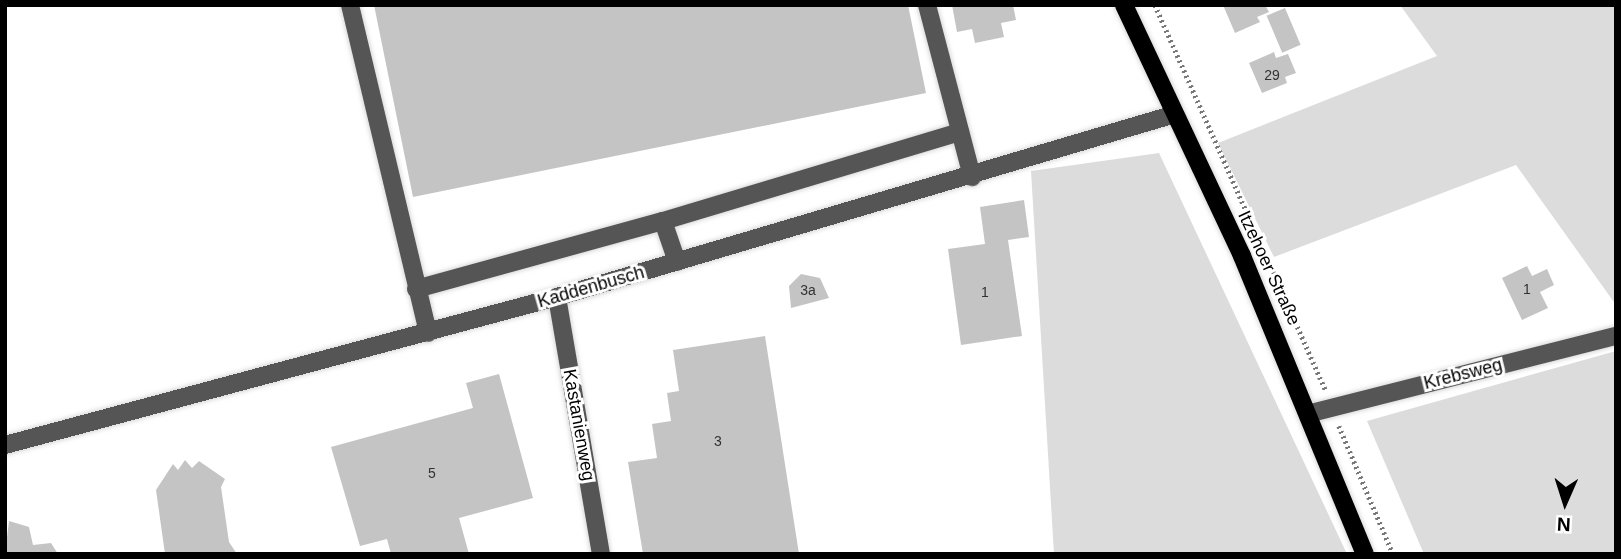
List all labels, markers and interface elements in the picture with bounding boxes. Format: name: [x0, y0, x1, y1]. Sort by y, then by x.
house number: 29: [1264, 67, 1280, 83]
street label: Itzehoer Straße: [1233, 207, 1305, 329]
street label: Kaddenbusch: [535, 261, 647, 313]
house number: 1: [1523, 281, 1531, 297]
house number: 3a: [800, 282, 816, 298]
house number: 1: [981, 284, 989, 300]
street label: Krebsweg: [1422, 354, 1504, 394]
street label: Kastanienweg: [559, 367, 599, 483]
house number: 3: [714, 433, 722, 449]
house number: 5: [428, 465, 436, 481]
north arrow: [1530, 468, 1600, 538]
text: N: [1556, 514, 1571, 535]

